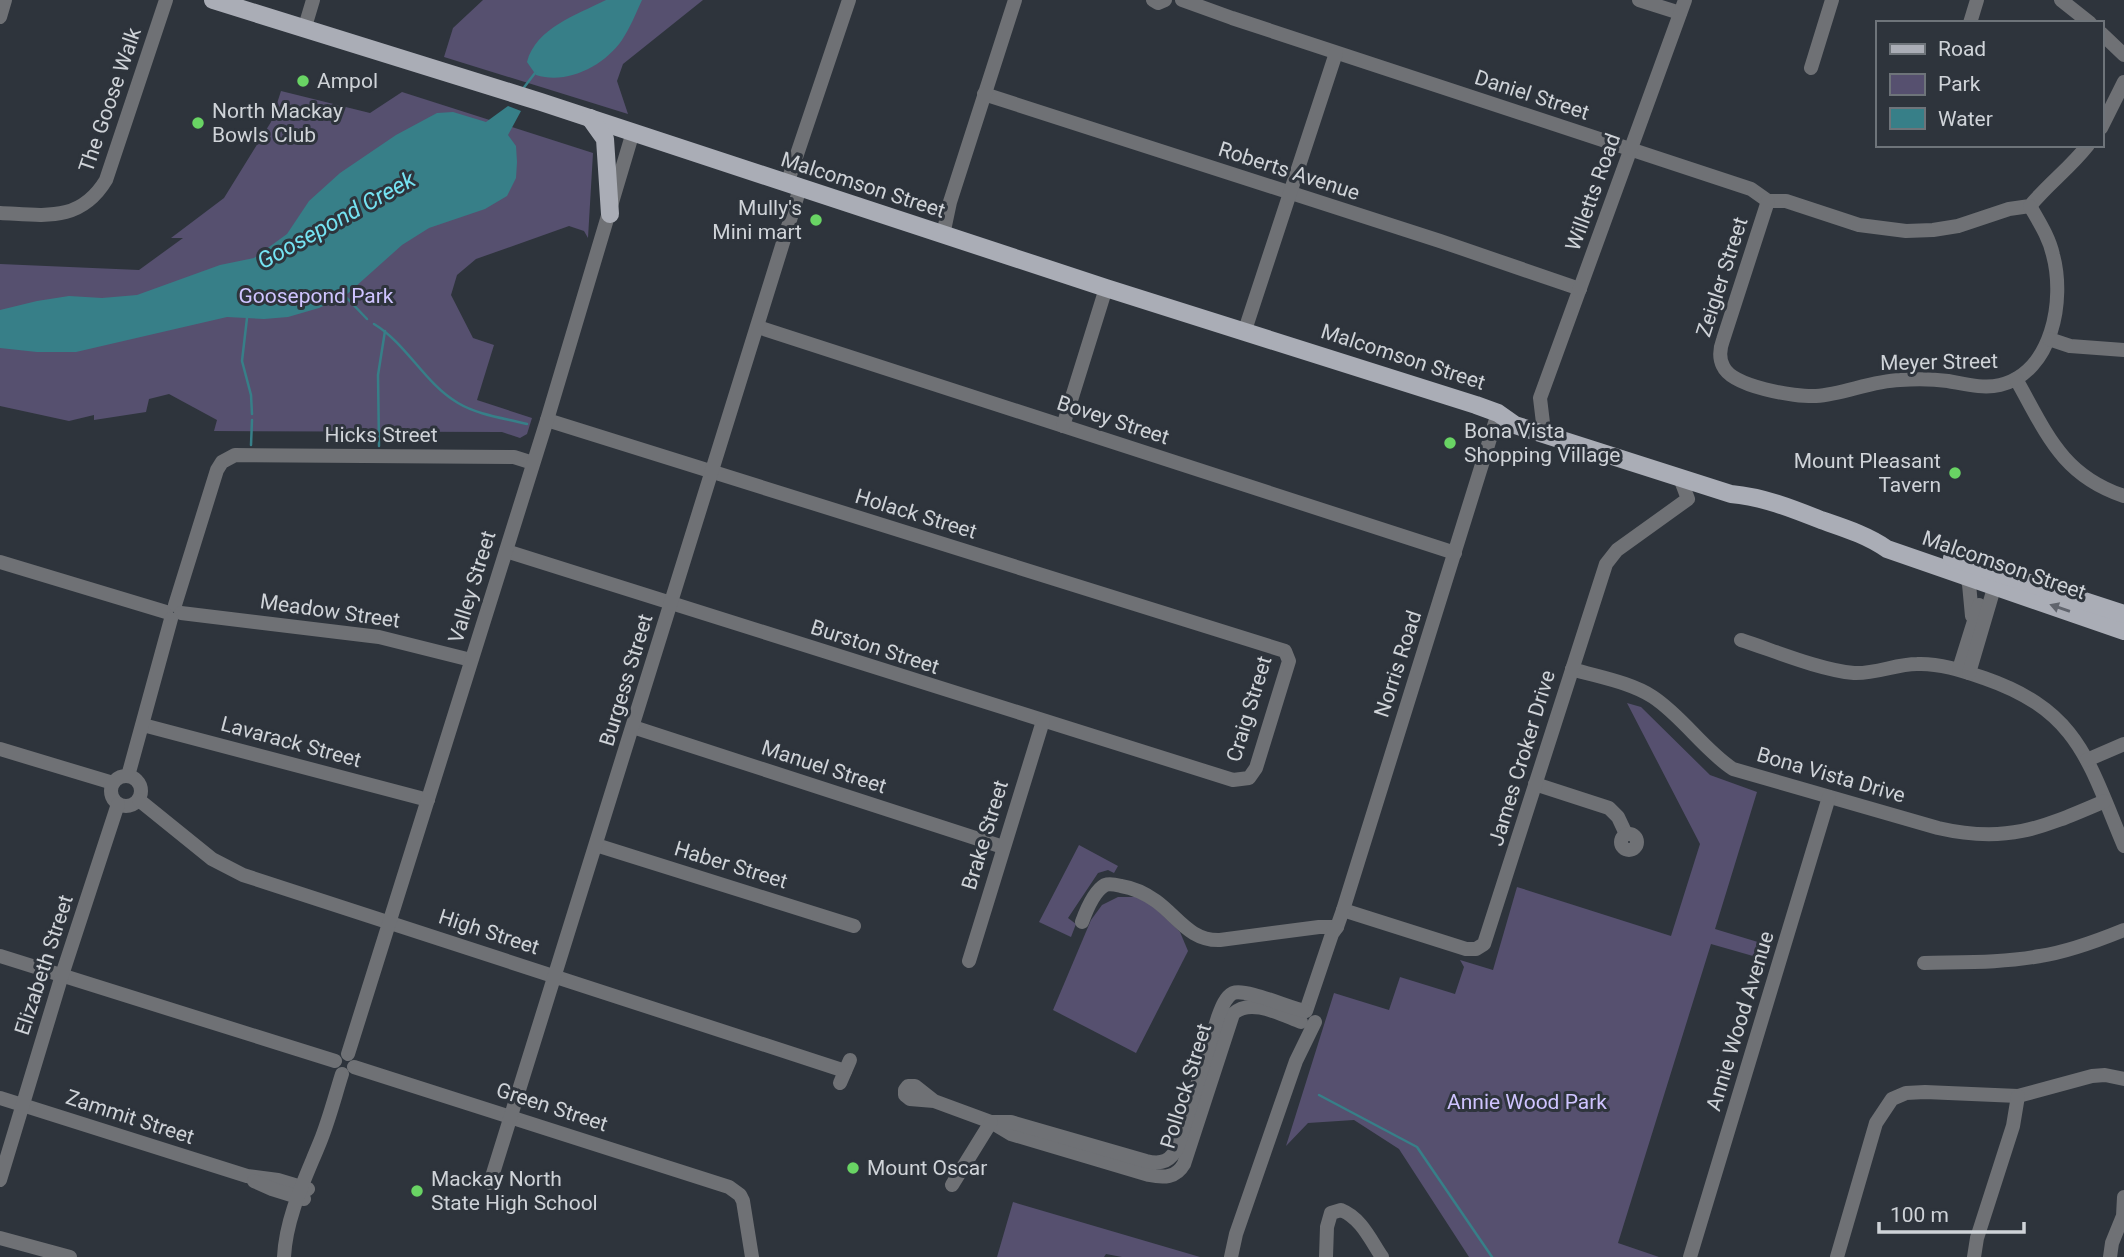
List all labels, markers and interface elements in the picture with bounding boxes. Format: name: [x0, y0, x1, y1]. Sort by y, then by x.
legend: [1876, 21, 2103, 147]
street label: The Goose Walk: [74, 24, 146, 175]
text: Road: [1938, 37, 1986, 61]
street label: Daniel Street: [1472, 65, 1592, 125]
place label: Ampol: [317, 69, 378, 93]
text: Park: [1938, 72, 1981, 96]
marker: Ampol: [295, 73, 311, 89]
place label: North Mackay Bowls Club: [212, 99, 343, 147]
text: Water: [1938, 107, 1993, 131]
marker: North Mackay Bowls Club: [190, 115, 206, 131]
street label: Willetts Road: [1561, 130, 1625, 254]
street label: Roberts Avenue: [1215, 137, 1363, 205]
street label: Malcomson Street: [778, 147, 948, 223]
water label: Goosepond Creek: [252, 165, 421, 275]
place label: Mully's Mini mart: [712, 196, 802, 244]
marker: Mully's Mini mart: [808, 212, 824, 228]
street label: Zeigler Street: [1691, 214, 1753, 340]
park label: Goosepond Park: [239, 284, 394, 308]
street label: Malcomson Street: [1318, 319, 1488, 395]
street label: Meyer Street: [1880, 349, 1998, 375]
street label: Bovey Street: [1054, 391, 1172, 449]
place label: Bona Vista Shopping Village: [1464, 419, 1620, 467]
street label: Hicks Street: [324, 423, 438, 447]
marker: Bona Vista Shopping Village: [1442, 435, 1458, 451]
place label: Mount Pleasant Tavern: [1794, 449, 1941, 497]
marker: Mount Pleasant Tavern: [1947, 465, 1963, 481]
street label: Holack Street: [852, 484, 980, 544]
street label: Malcomson Street: [1919, 526, 2089, 604]
street label: Valley Street: [444, 528, 500, 646]
street label: Meadow Street: [258, 589, 402, 633]
one-way arrow: [2049, 602, 2070, 613]
street label: Norris Road: [1370, 608, 1426, 720]
street label: Burgess Street: [595, 611, 658, 749]
street label: Burston Street: [808, 615, 942, 679]
street label: Craig Street: [1222, 653, 1276, 765]
street label: James Croker Drive: [1484, 667, 1560, 849]
street label: Lavarack Street: [218, 712, 364, 772]
street label: Manuel Street: [759, 736, 890, 799]
street label: Bona Vista Drive: [1754, 742, 1908, 808]
street label: Brake Street: [957, 777, 1013, 893]
street label: Haber Street: [672, 836, 791, 894]
street label: Elizabeth Street: [10, 892, 78, 1038]
street label: High Street: [436, 905, 542, 960]
street label: Annie Wood Avenue: [1701, 928, 1779, 1114]
street label: Pollock Street: [1156, 1020, 1216, 1151]
street label: Green Street: [493, 1078, 611, 1136]
street label: Zammit Street: [63, 1085, 197, 1149]
park label: Annie Wood Park: [1447, 1090, 1607, 1114]
place label: Mount Oscar: [867, 1156, 987, 1180]
marker: Mount Oscar: [845, 1160, 861, 1176]
place label: Mackay North State High School: [431, 1167, 598, 1215]
marker: Mackay North State High School: [409, 1183, 425, 1199]
scale bar: [1879, 1190, 2024, 1234]
text: 100 m: [1890, 1203, 1949, 1227]

